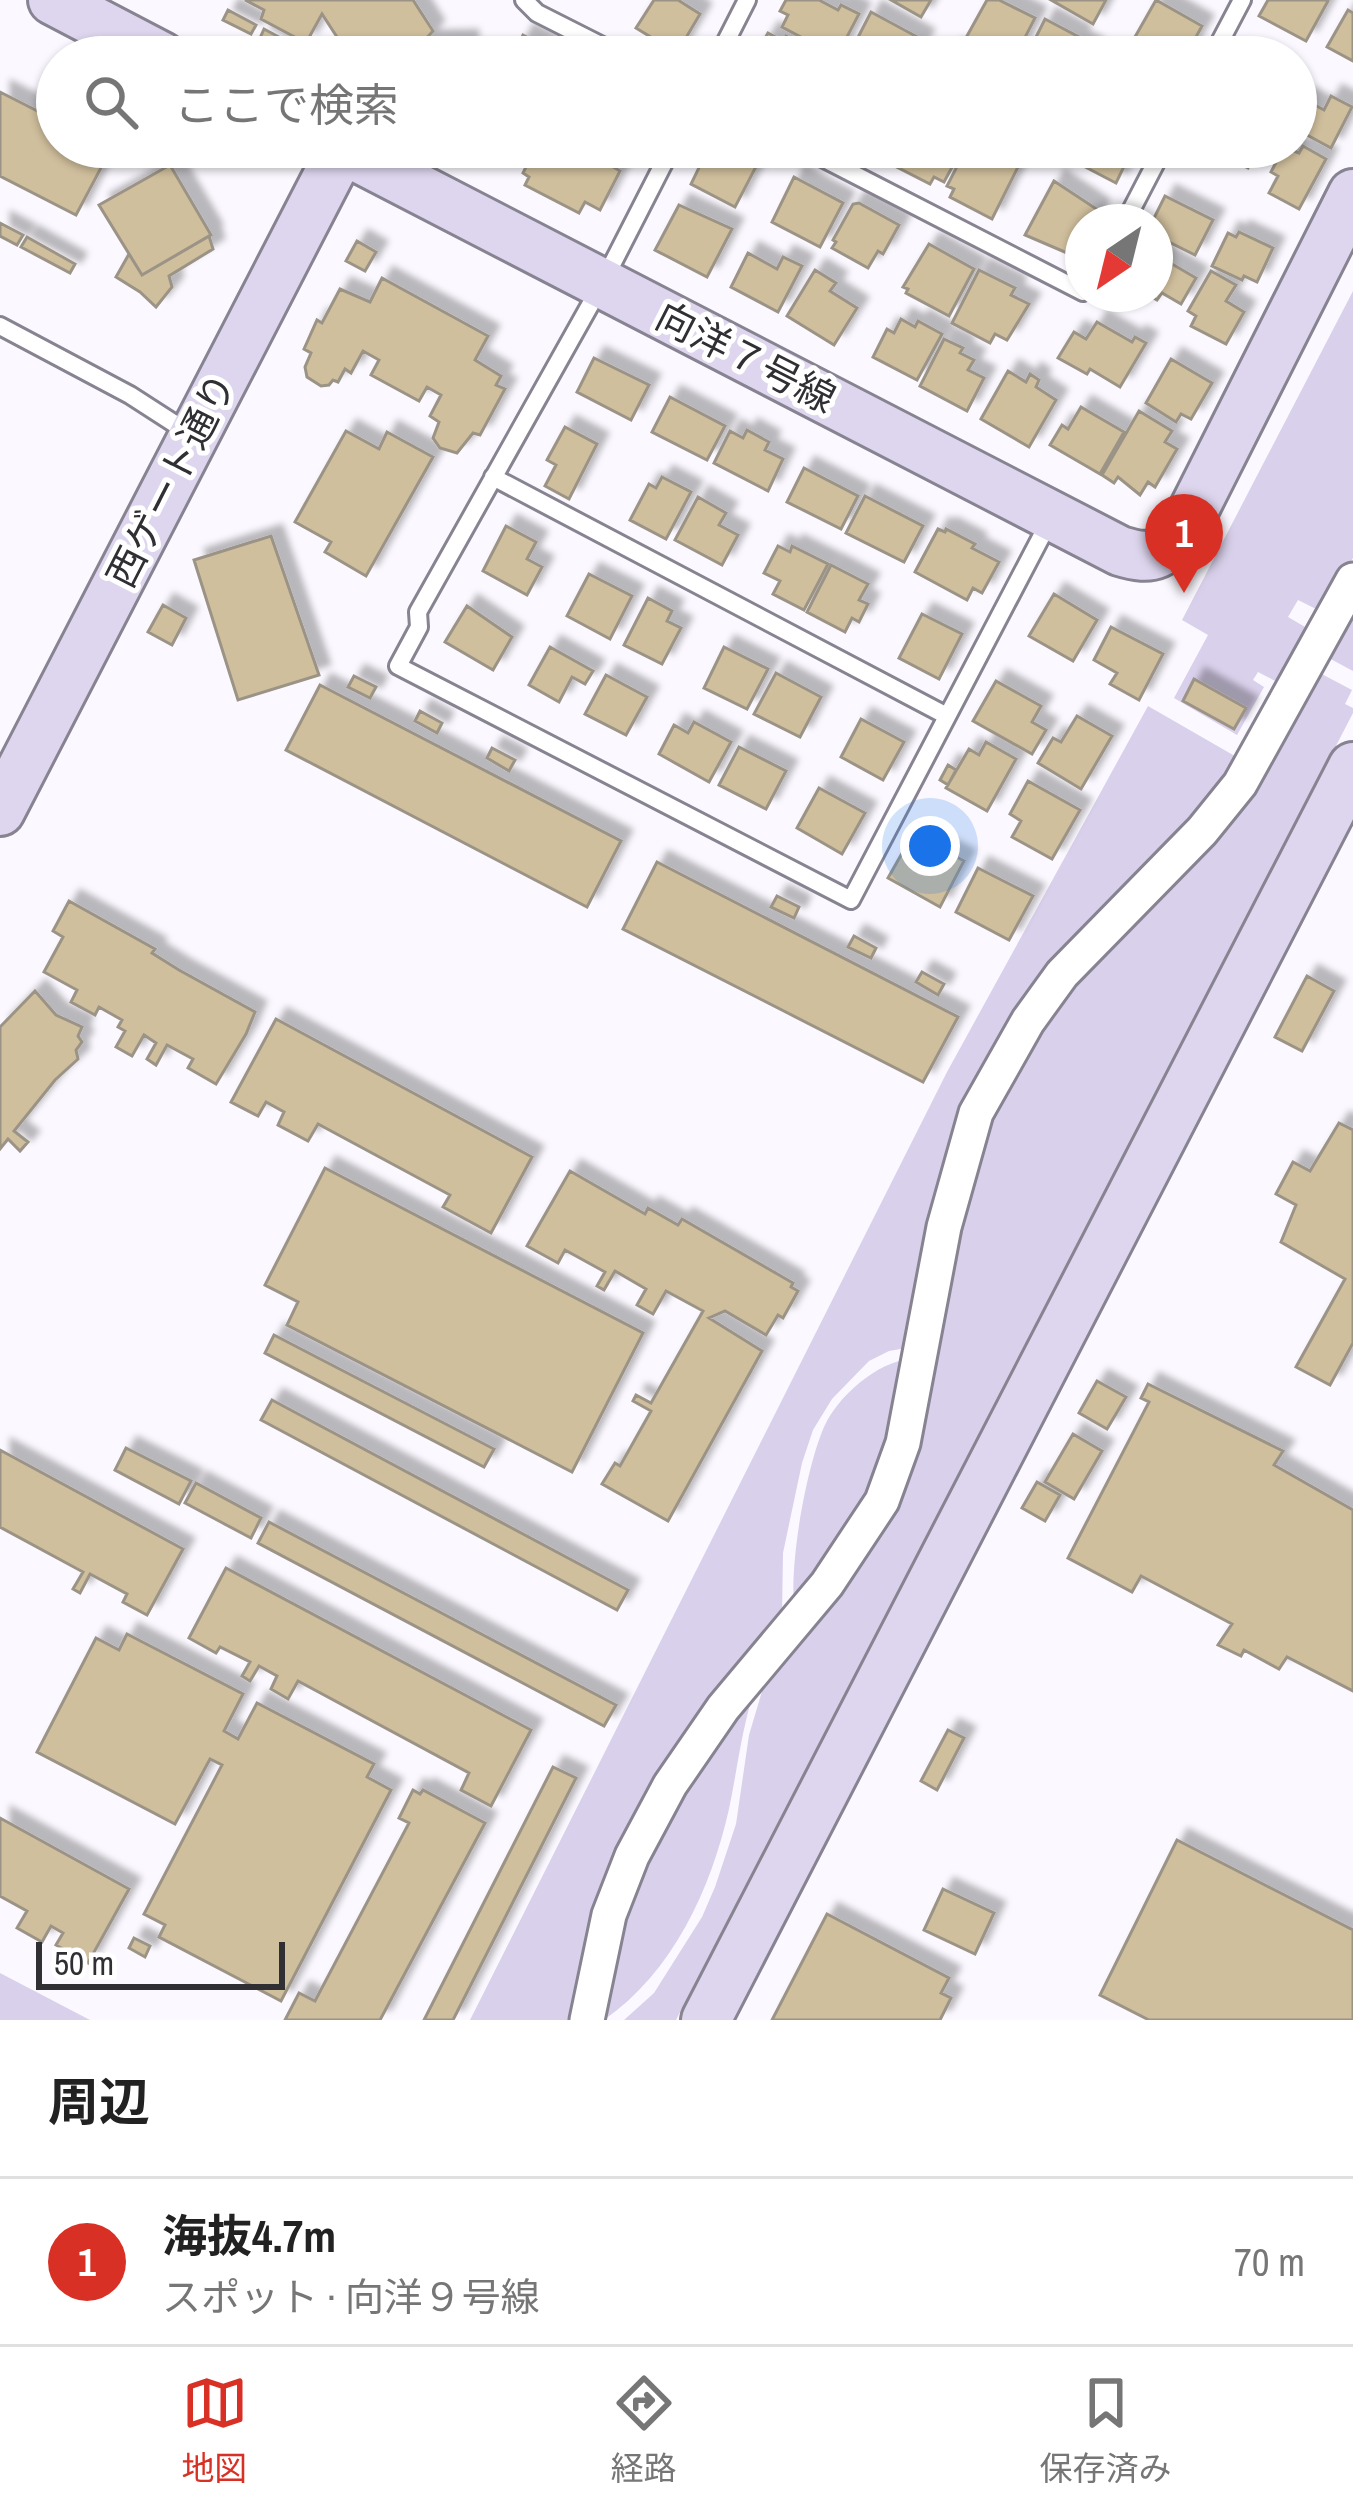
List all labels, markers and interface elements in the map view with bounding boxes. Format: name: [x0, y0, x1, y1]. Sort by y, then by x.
search box: [36, 36, 1317, 168]
icon: search: [78, 69, 144, 135]
text: ここで検索: [174, 74, 399, 135]
north arrow: [1065, 204, 1173, 312]
street label: 向洋７号線: [647, 290, 845, 424]
street label: 西ゲート通り: [95, 364, 247, 596]
pin: 1: [1145, 494, 1223, 593]
your location: [900, 816, 960, 876]
scale bar: [36, 1936, 285, 1989]
text: 50 m: [54, 1941, 114, 1985]
text: 周辺: [48, 2067, 150, 2136]
text: 海抜4.7m: [162, 2205, 336, 2266]
text: 1: [78, 2236, 96, 2288]
text: 70 m: [1234, 2236, 1305, 2288]
text: スポット · 向洋９号線: [162, 2271, 540, 2323]
tab: 地図: [182, 2370, 248, 2490]
tab: 経路: [611, 2370, 677, 2490]
tab: 保存済み: [1040, 2370, 1172, 2490]

